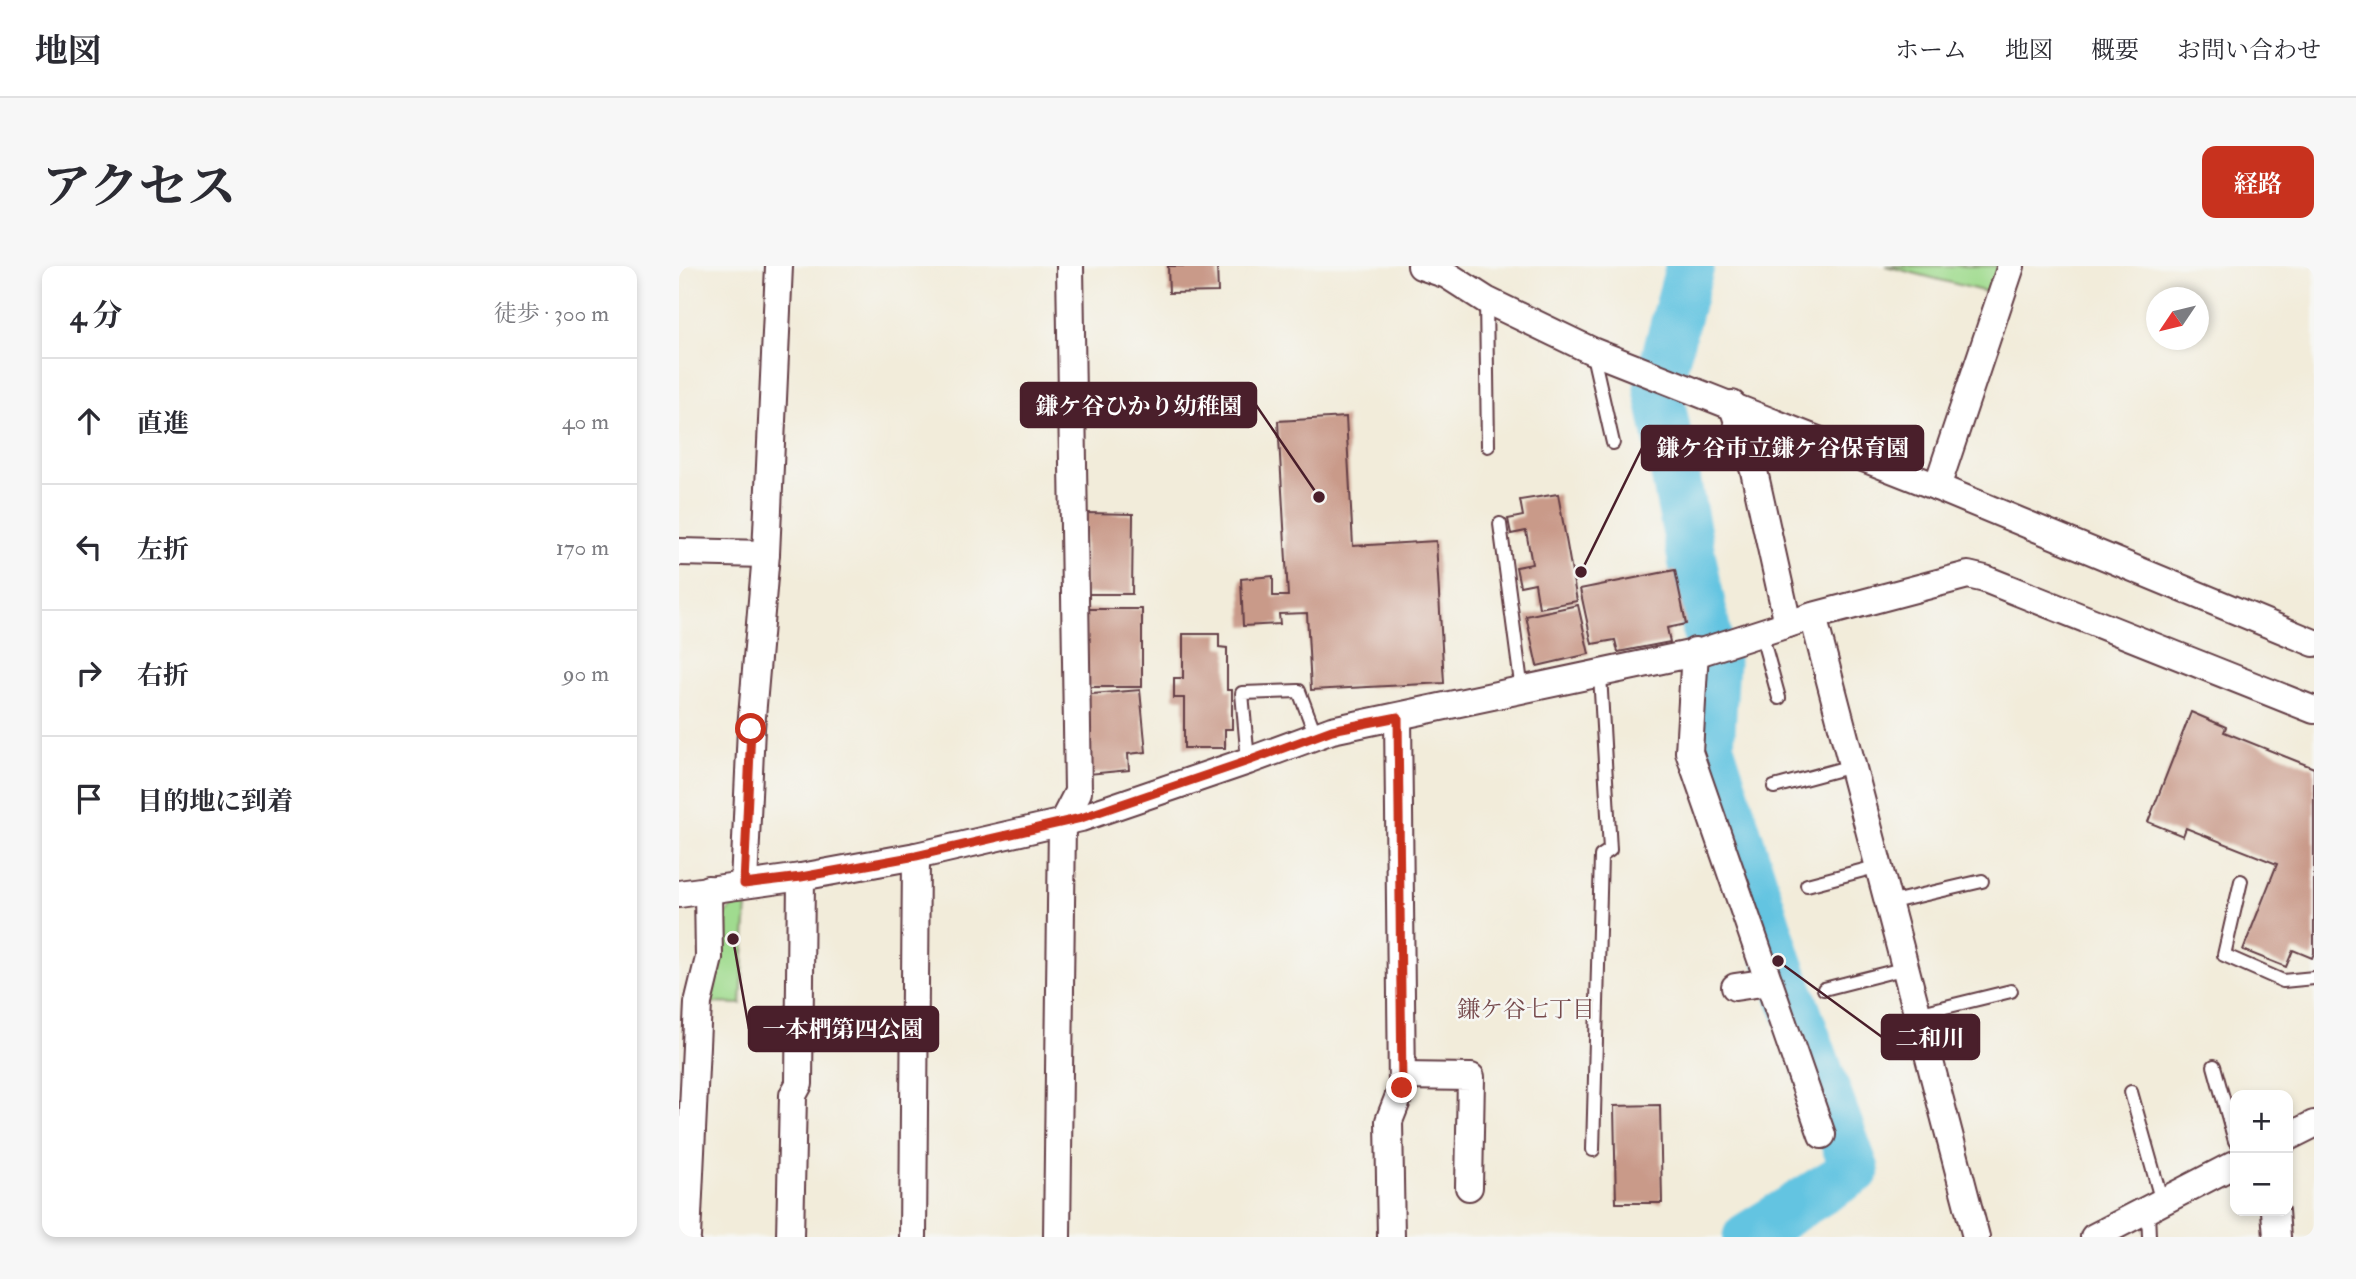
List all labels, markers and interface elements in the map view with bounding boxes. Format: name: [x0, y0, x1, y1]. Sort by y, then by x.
text: 地図: [35, 31, 101, 72]
text: ホーム: [1895, 35, 1967, 66]
text: 地図: [2005, 35, 2053, 66]
text: 概要: [2091, 35, 2139, 66]
text: お問い合わせ: [2177, 35, 2321, 66]
button: 経路: [2202, 146, 2314, 218]
text: アクセス: [42, 157, 237, 218]
north arrow: [2146, 287, 2209, 350]
text: 4 分: [70, 297, 123, 334]
text: 徒歩 · 300 m: [494, 299, 609, 328]
callout: 鎌ケ谷ひかり幼稚園: [1021, 383, 1256, 427]
text: 鎌ケ谷ひかり幼稚園: [1036, 392, 1243, 421]
icon: ahead: [70, 402, 108, 440]
text: 40 m: [562, 407, 609, 436]
text: 直進: [137, 408, 189, 440]
callout: 鎌ケ谷市立鎌ケ谷保育園: [1642, 426, 1923, 470]
text: 鎌ケ谷市立鎌ケ谷保育園: [1657, 434, 1910, 463]
icon: left: [70, 528, 108, 566]
text: 170 m: [556, 533, 609, 562]
text: 左折: [137, 534, 189, 566]
icon: right: [70, 654, 108, 692]
text: 90 m: [563, 659, 609, 688]
text: 右折: [137, 660, 189, 692]
route start: [735, 713, 766, 744]
icon: arrive: [70, 780, 108, 818]
text: 目的地に到着: [137, 786, 293, 818]
district label: 鎌ケ谷七丁目: [1457, 995, 1595, 1024]
callout: 一本椚第四公園: [749, 1007, 938, 1051]
text: 一本椚第四公園: [763, 1015, 924, 1044]
callout: 二和川: [1882, 1015, 1979, 1059]
text: 二和川: [1896, 1024, 1965, 1053]
route end: [1386, 1072, 1417, 1103]
map controls: [2230, 1090, 2293, 1216]
button: +: [2230, 1090, 2293, 1153]
button: −: [2230, 1153, 2293, 1216]

